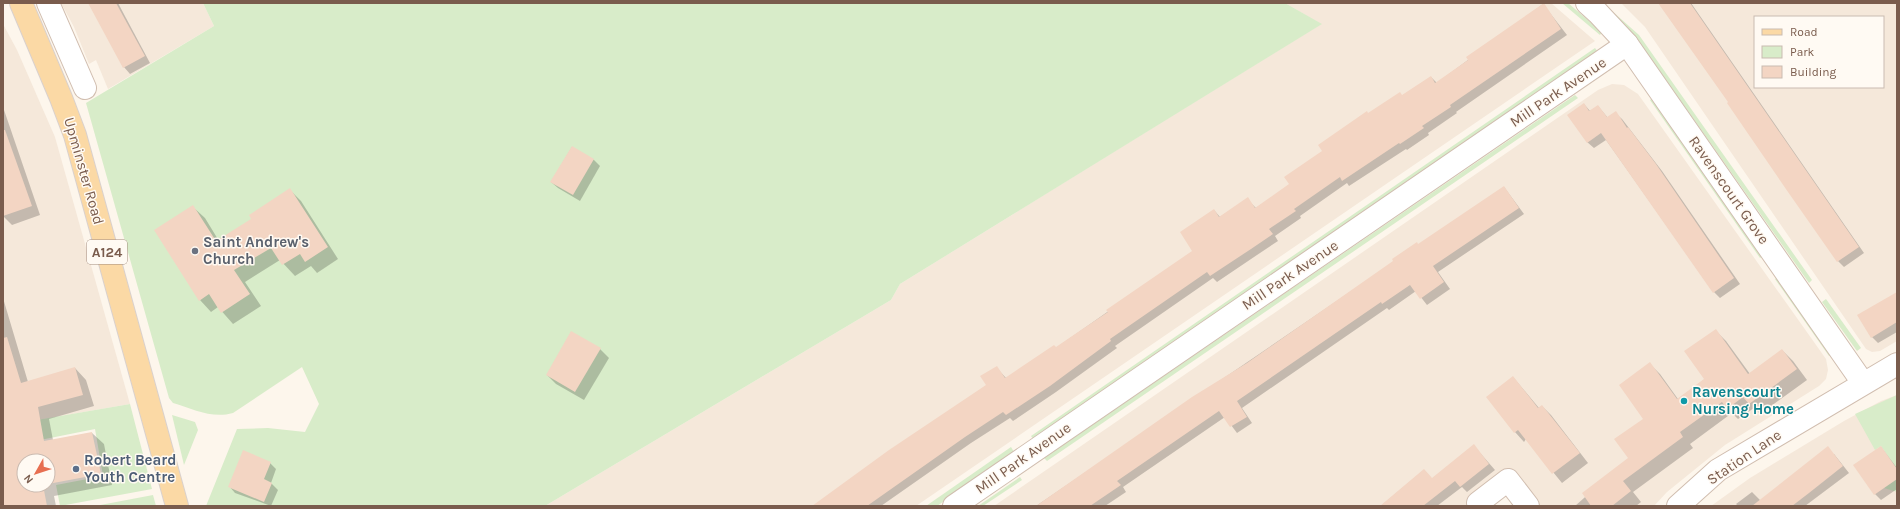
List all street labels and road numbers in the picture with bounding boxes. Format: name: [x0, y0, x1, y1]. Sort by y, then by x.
street label: Mill Park Avenue: [1506, 53, 1610, 131]
street label: Upminster Road: [60, 115, 108, 227]
street label: Ravenscourt Grove: [1685, 132, 1773, 248]
street label: Mill Park Avenue: [1238, 236, 1342, 314]
road number: A124: [87, 240, 127, 264]
street label: Mill Park Avenue: [972, 418, 1074, 498]
street label: Station Lane: [1703, 426, 1785, 488]

